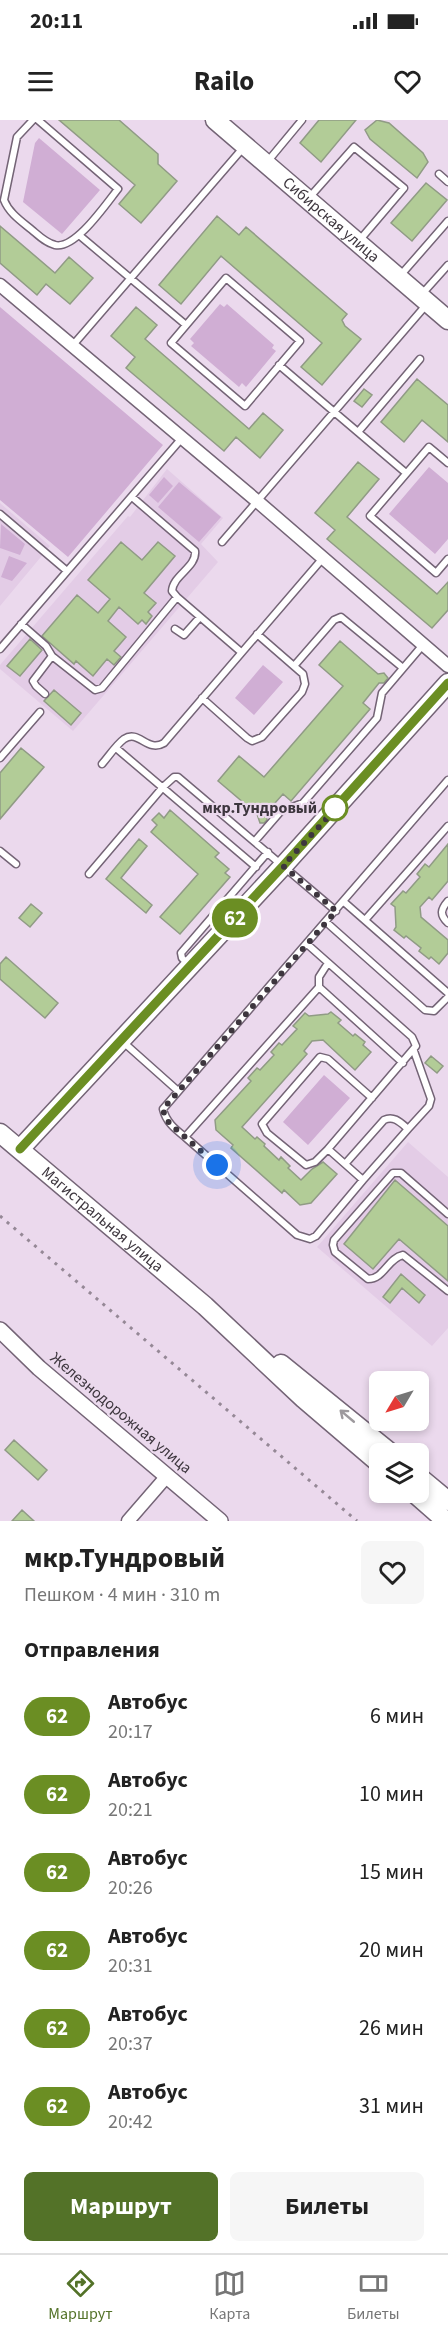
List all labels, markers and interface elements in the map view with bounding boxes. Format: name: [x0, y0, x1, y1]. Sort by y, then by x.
text: 20:11: [30, 5, 83, 37]
text: Railo: [194, 62, 254, 101]
icon: menu: [24, 65, 57, 98]
icon: heart: [391, 65, 424, 98]
street label: Сибирская улица: [278, 172, 384, 268]
marker: мкр.Тундровый: [322, 795, 348, 821]
place label: мкр.Тундровый: [202, 797, 317, 819]
line badge: 62: [208, 898, 262, 938]
text: 62: [224, 903, 246, 933]
your location: [202, 1150, 232, 1180]
street label: Магистральная улица: [37, 1162, 168, 1277]
street label: Железнодорожная улица: [45, 1347, 197, 1479]
north arrow: [369, 1371, 429, 1431]
map controls: [369, 1371, 429, 1503]
one-way arrow: [340, 1409, 355, 1423]
button: layers: [369, 1443, 429, 1503]
text: мкр.Тундровый: [24, 1538, 225, 1578]
button: heart: [361, 1541, 424, 1604]
text: Пешком · 4 мин · 310 m: [24, 1581, 220, 1609]
text: Отправления: [24, 1634, 160, 1666]
text: Автобус: [108, 1686, 188, 1718]
text: 6 мин: [370, 1700, 424, 1732]
text: 62: [46, 1701, 68, 1731]
text: 20:17: [108, 1718, 153, 1746]
text: Автобус: [108, 1764, 188, 1796]
text: 10 мин: [359, 1778, 424, 1810]
text: 62: [46, 1779, 68, 1809]
text: 20:21: [108, 1796, 153, 1824]
text: Автобус: [108, 1842, 188, 1874]
text: 15 мин: [359, 1856, 424, 1888]
text: 62: [46, 1857, 68, 1887]
text: 20:26: [108, 1874, 153, 1902]
text: Автобус: [108, 1920, 188, 1952]
text: 20 мин: [359, 1934, 424, 1966]
text: 62: [46, 1935, 68, 1965]
text: 20:31: [108, 1952, 153, 1980]
text: Автобус: [108, 1998, 188, 2030]
text: 26 мин: [359, 2012, 424, 2044]
text: 62: [46, 2013, 68, 2043]
text: 20:37: [108, 2030, 153, 2058]
text: Автобус: [108, 2076, 188, 2108]
text: 31 мин: [359, 2090, 424, 2122]
text: 62: [46, 2091, 68, 2121]
text: 20:42: [108, 2108, 153, 2136]
button: Маршрут: [24, 2172, 218, 2241]
button: Билеты: [230, 2172, 424, 2241]
tab: Маршрут: [48, 2267, 113, 2325]
tab: Карта: [209, 2267, 250, 2325]
tab: Билеты: [347, 2267, 400, 2325]

